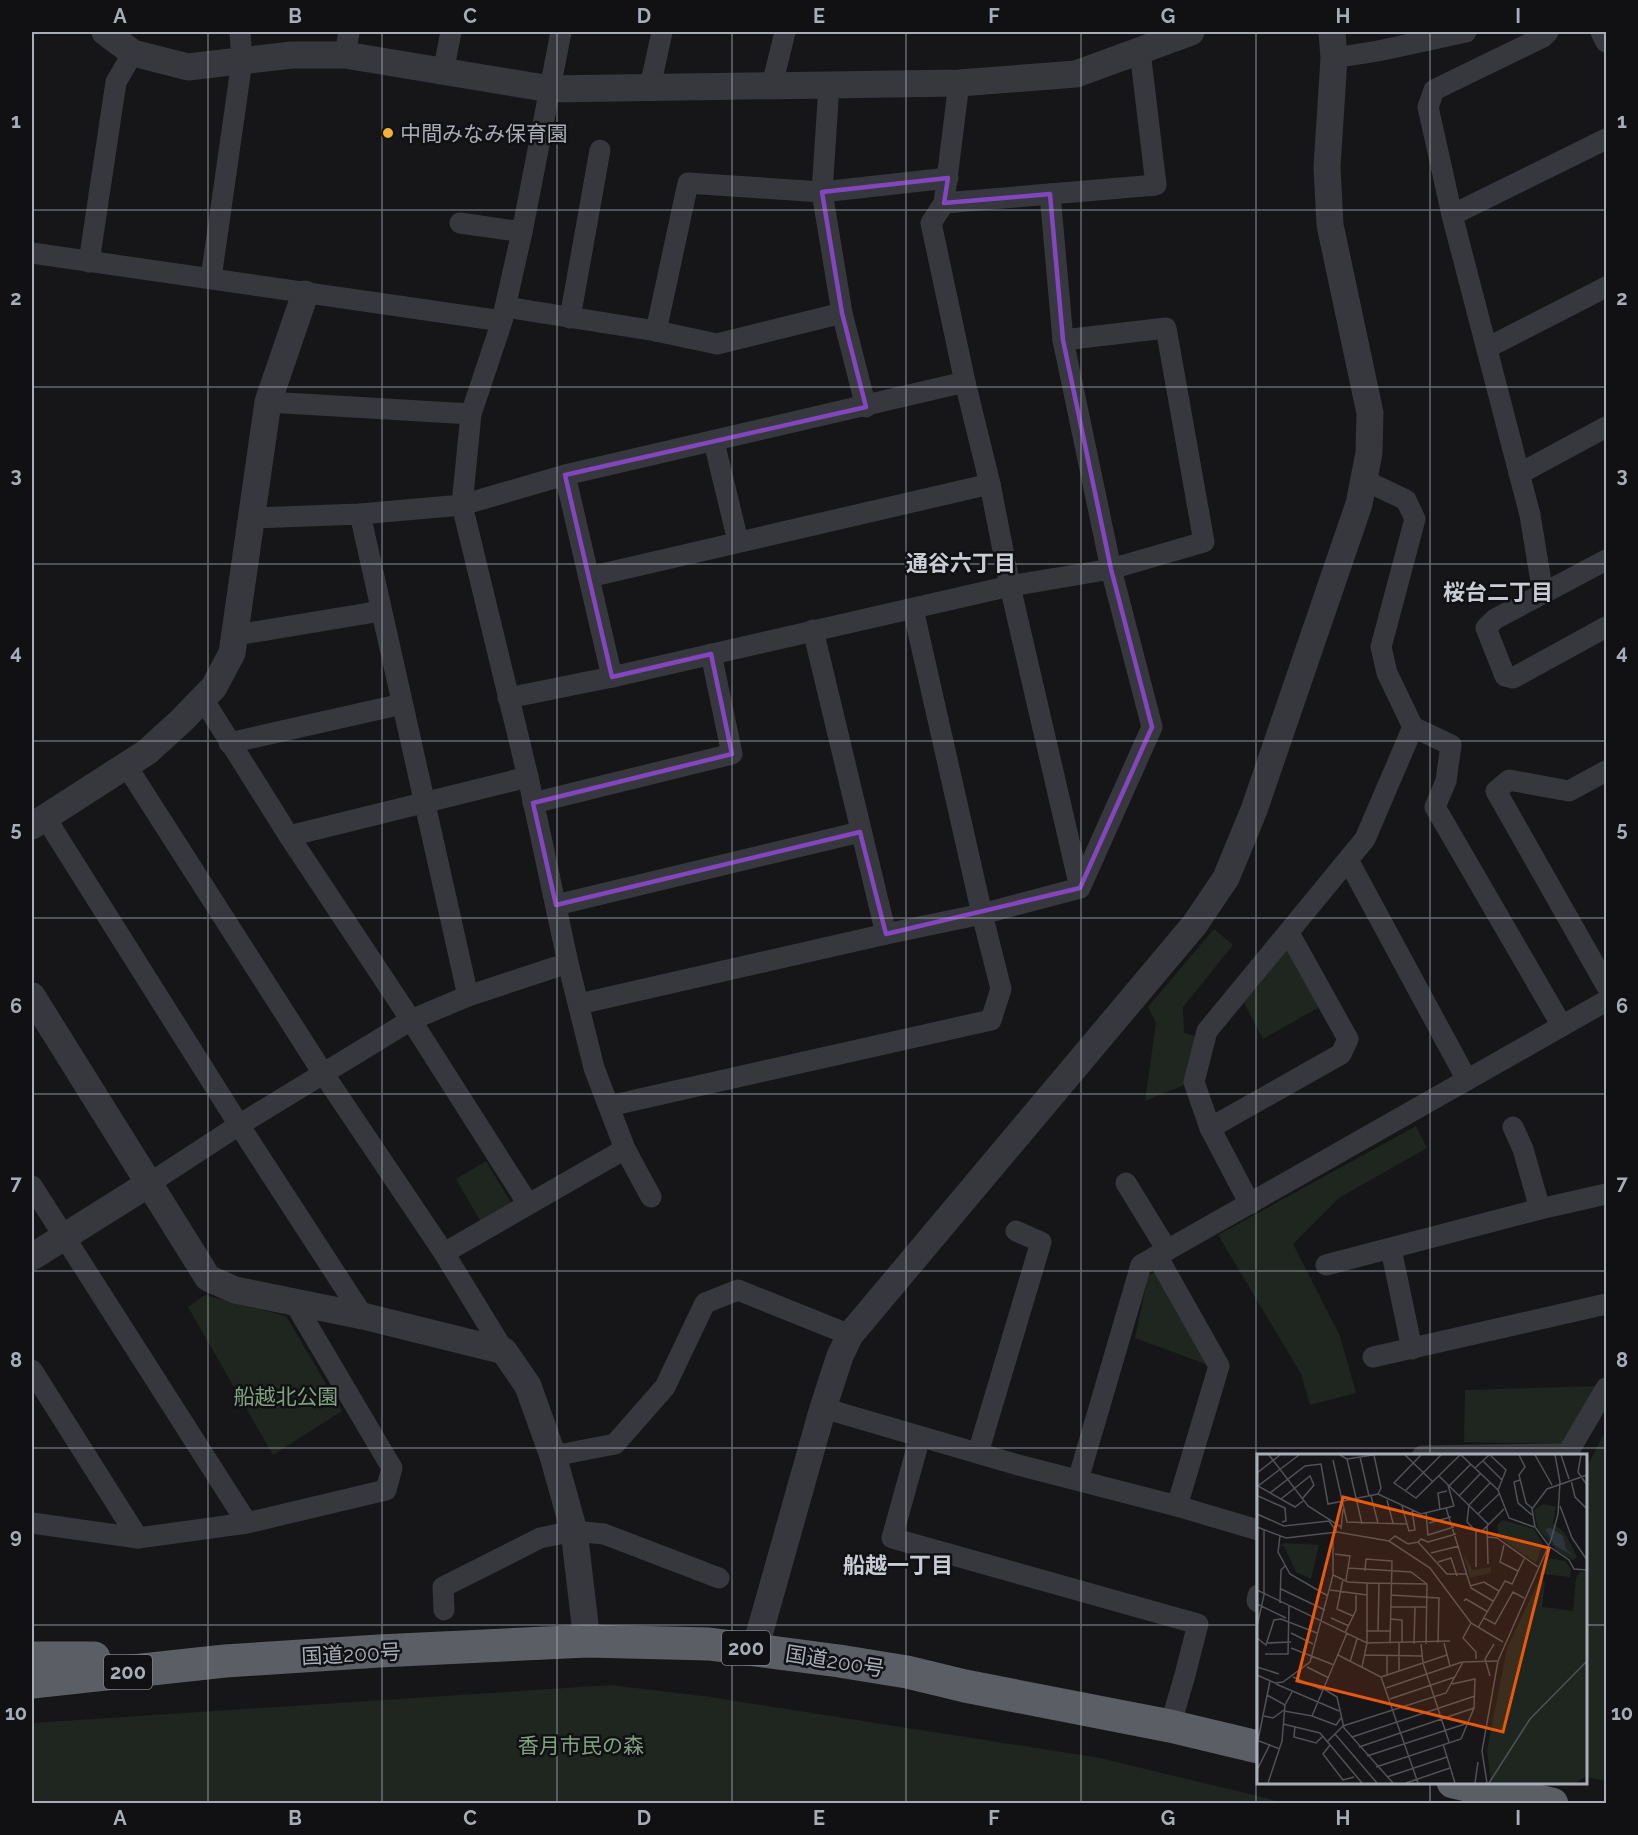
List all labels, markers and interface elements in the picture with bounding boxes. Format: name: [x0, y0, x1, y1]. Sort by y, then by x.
text: A: [113, 4, 127, 28]
text: B: [288, 4, 302, 28]
text: C: [463, 4, 477, 28]
text: D: [637, 4, 651, 28]
text: E: [813, 4, 825, 28]
text: F: [988, 4, 1000, 28]
text: G: [1161, 4, 1175, 28]
text: H: [1336, 4, 1350, 28]
text: I: [1515, 4, 1521, 28]
text: 1: [11, 109, 21, 133]
text: 1: [1617, 109, 1627, 133]
place label: 中間みなみ保育園: [400, 121, 568, 146]
marker: 中間みなみ保育園: [381, 126, 395, 140]
text: 2: [10, 286, 22, 310]
text: 2: [1616, 286, 1628, 310]
text: 3: [10, 463, 22, 487]
text: 3: [1616, 463, 1628, 487]
district label: 通谷六丁目: [906, 550, 1016, 576]
district label: 桜台二丁目: [1443, 579, 1553, 605]
text: 4: [10, 640, 22, 664]
text: 4: [1616, 640, 1628, 664]
text: 5: [10, 817, 22, 841]
text: 5: [1616, 817, 1628, 841]
text: 6: [10, 994, 22, 1018]
text: 6: [1616, 994, 1628, 1018]
text: 7: [10, 1171, 22, 1195]
text: 7: [1616, 1171, 1628, 1195]
text: 8: [10, 1348, 22, 1372]
text: 8: [1616, 1348, 1628, 1372]
park label: 船越北公園: [234, 1384, 339, 1409]
inset map: [1257, 1454, 1587, 1784]
text: 9: [10, 1524, 22, 1548]
text: 9: [1616, 1524, 1628, 1548]
district label: 船越一丁目: [843, 1552, 953, 1578]
road number: 200: [722, 1631, 770, 1665]
street label: 国道200号: [301, 1639, 401, 1669]
street label: 国道200号: [784, 1641, 886, 1681]
road number: 200: [104, 1655, 152, 1689]
text: 10: [5, 1701, 27, 1725]
text: 10: [1611, 1701, 1633, 1725]
park label: 香月市民の森: [518, 1733, 644, 1758]
text: A: [113, 1806, 127, 1830]
text: B: [288, 1806, 302, 1830]
text: C: [463, 1806, 477, 1830]
text: D: [637, 1806, 651, 1830]
text: E: [813, 1806, 825, 1830]
text: F: [988, 1806, 1000, 1830]
text: G: [1161, 1806, 1175, 1830]
text: H: [1336, 1806, 1350, 1830]
text: I: [1515, 1806, 1521, 1830]

